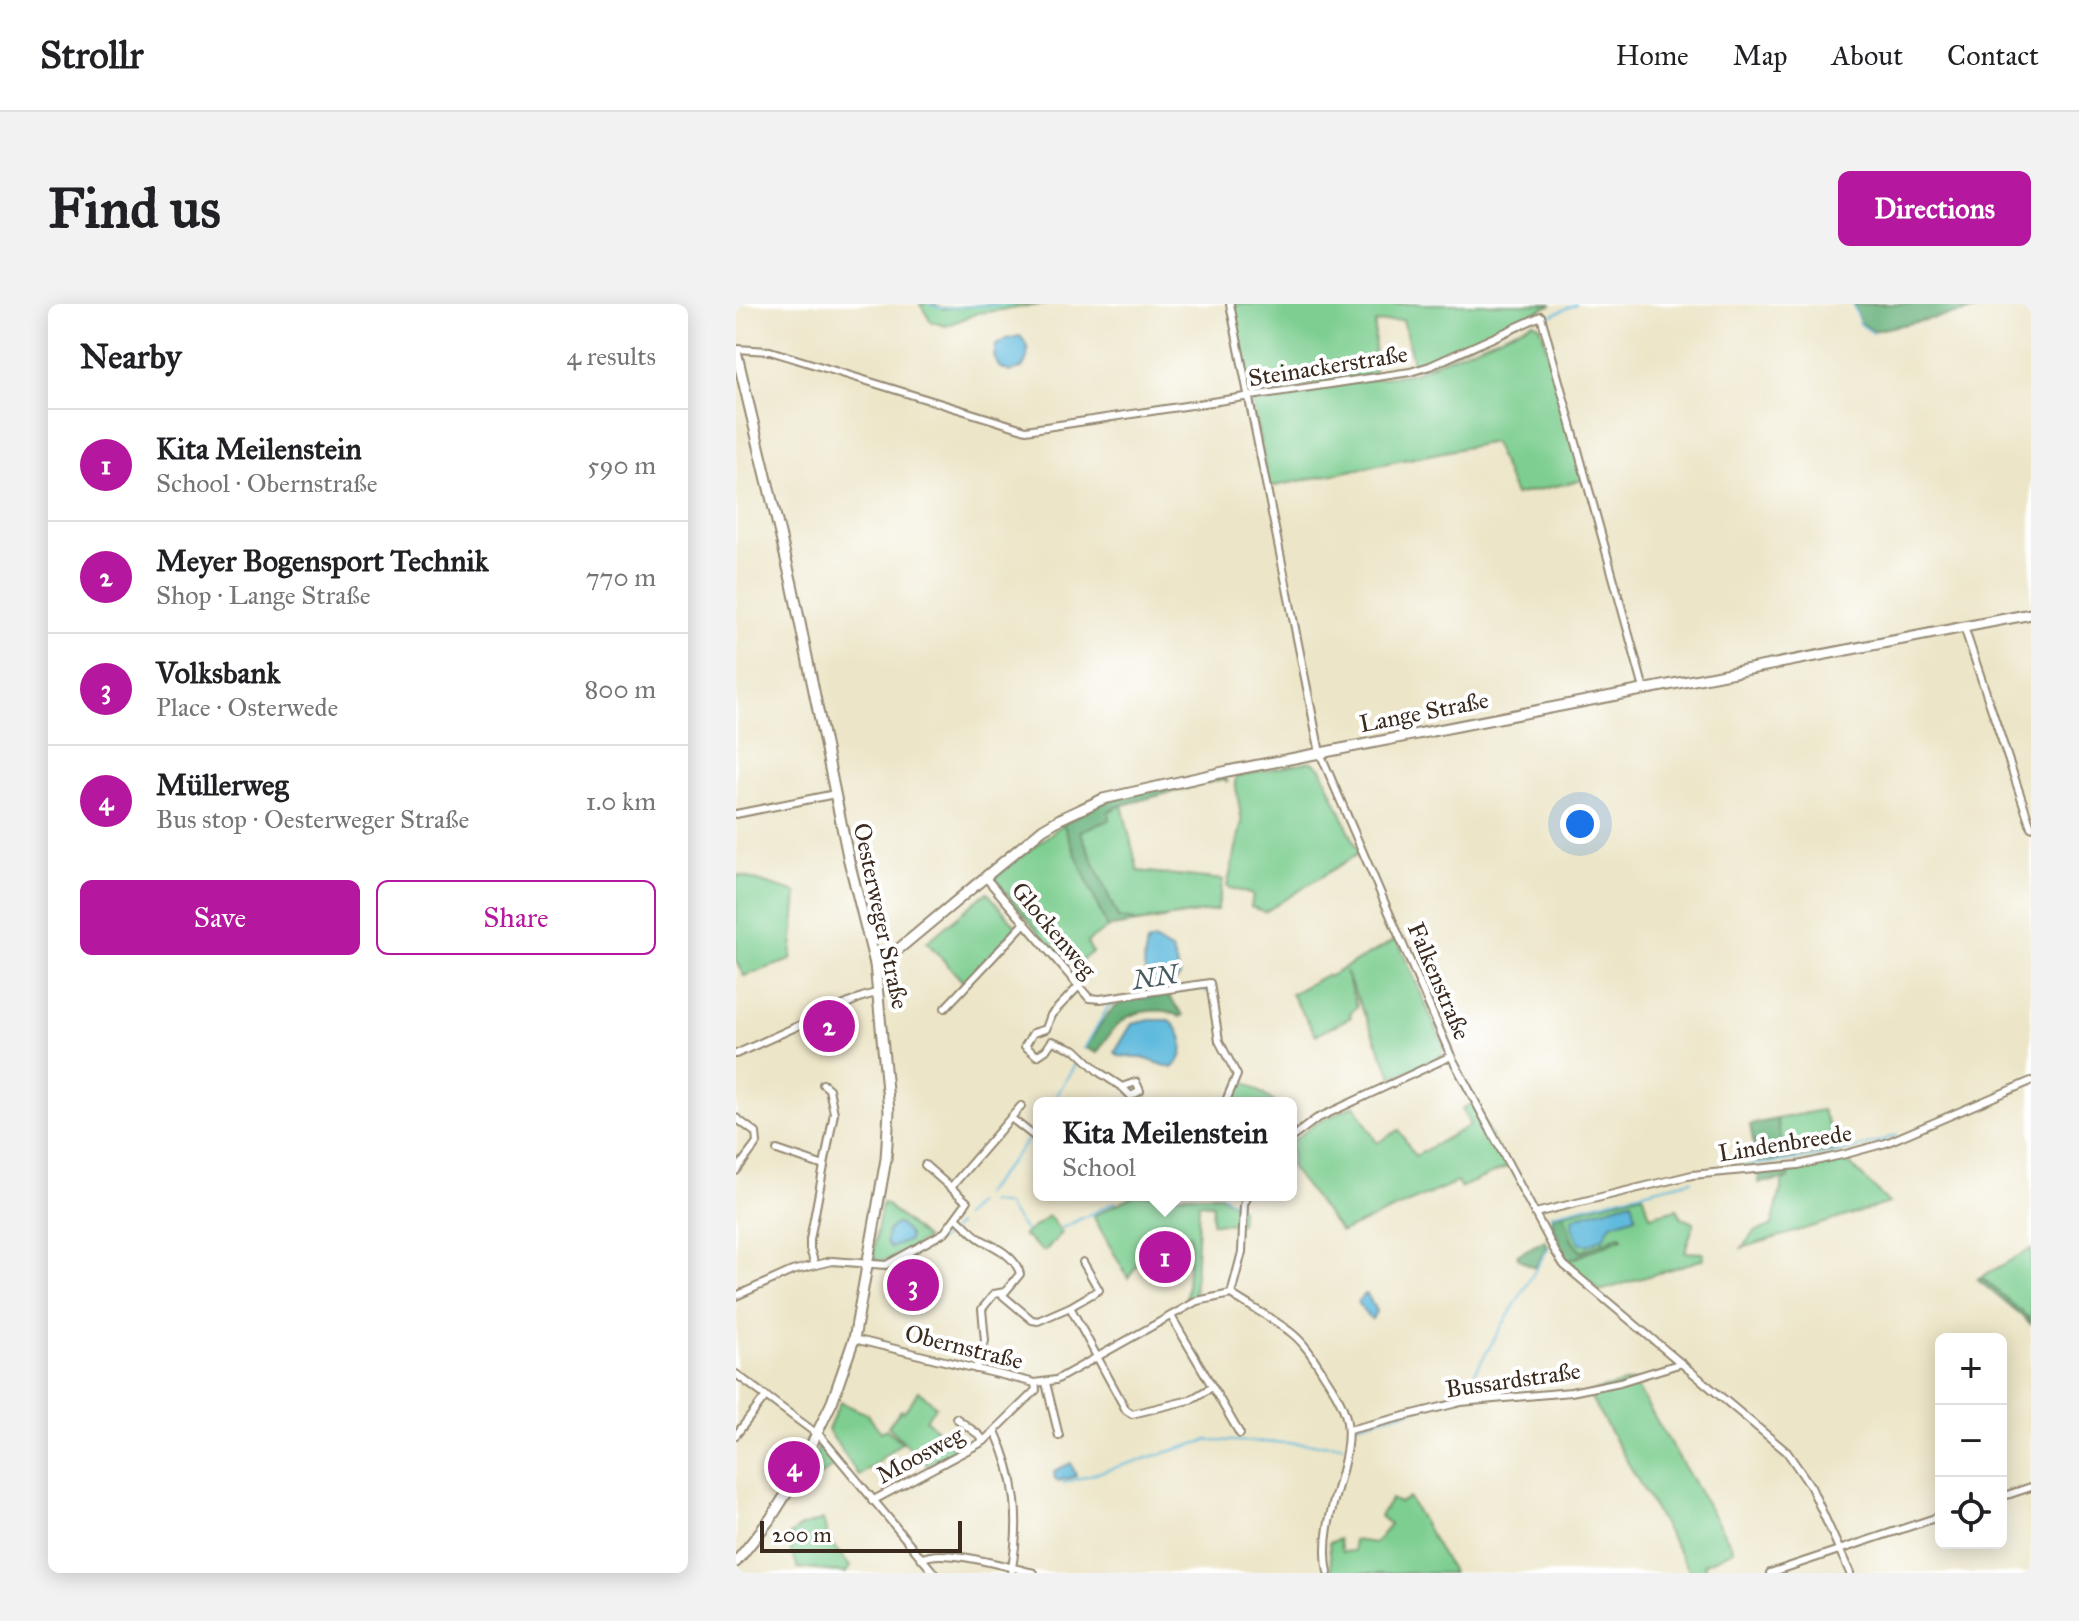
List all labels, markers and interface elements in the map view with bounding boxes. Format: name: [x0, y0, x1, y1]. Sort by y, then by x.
text: Strollr: [40, 32, 143, 78]
text: Home: [1616, 38, 1689, 73]
text: Map: [1733, 38, 1787, 73]
text: About: [1831, 38, 1903, 73]
text: Contact: [1947, 38, 2039, 73]
button: Directions: [1838, 171, 2031, 246]
text: Find us: [48, 174, 221, 242]
text: Nearby: [80, 336, 182, 377]
street label: Steinackerstraße: [1246, 339, 1410, 393]
text: 4 results: [567, 340, 656, 372]
text: Kita Meilenstein: [156, 431, 362, 467]
text: 1: [101, 449, 111, 481]
text: 590 m: [587, 449, 656, 481]
text: School · Obernstraße: [156, 467, 377, 499]
text: Meyer Bogensport Technik: [156, 543, 489, 579]
text: 2: [100, 561, 112, 593]
text: 770 m: [586, 561, 656, 593]
text: Shop · Lange Straße: [156, 579, 371, 611]
text: Volksbank: [156, 655, 280, 691]
text: 3: [101, 673, 111, 705]
text: 800 m: [584, 673, 656, 705]
street label: Lange Straße: [1357, 685, 1491, 739]
text: Place · Osterwede: [156, 691, 338, 723]
text: Müllerweg: [156, 767, 289, 803]
text: 4: [99, 785, 113, 817]
text: 1.0 km: [586, 785, 656, 817]
text: Bus stop · Oesterweger Straße: [156, 803, 469, 835]
your location: [1560, 804, 1600, 844]
street label: Oesterweger Straße: [847, 820, 915, 1012]
street label: Glockenweg: [1005, 876, 1104, 985]
button: Save: [80, 880, 360, 955]
button: Share: [376, 880, 656, 955]
street label: Falkenstraße: [1401, 918, 1477, 1044]
water label: NN: [1128, 957, 1183, 997]
pin: 2: [803, 996, 855, 1056]
popup: [1033, 1097, 1297, 1201]
text: Kita Meilenstein: [1062, 1115, 1268, 1151]
street label: Lindenbreede: [1716, 1118, 1854, 1168]
text: School: [1062, 1151, 1136, 1183]
pin: 1: [1139, 1227, 1191, 1287]
pin: 3: [887, 1255, 939, 1315]
street label: Obernstraße: [902, 1318, 1026, 1376]
map controls: [1935, 1333, 2007, 1549]
button: +: [1935, 1333, 2007, 1405]
street label: Bussardstraße: [1444, 1356, 1582, 1404]
button: −: [1935, 1405, 2007, 1477]
street label: Moosweg: [871, 1419, 969, 1490]
pin: 4: [768, 1437, 820, 1497]
button: locate: [1935, 1477, 2007, 1549]
scale bar: [760, 1517, 962, 1553]
text: 200 m: [772, 1521, 832, 1548]

